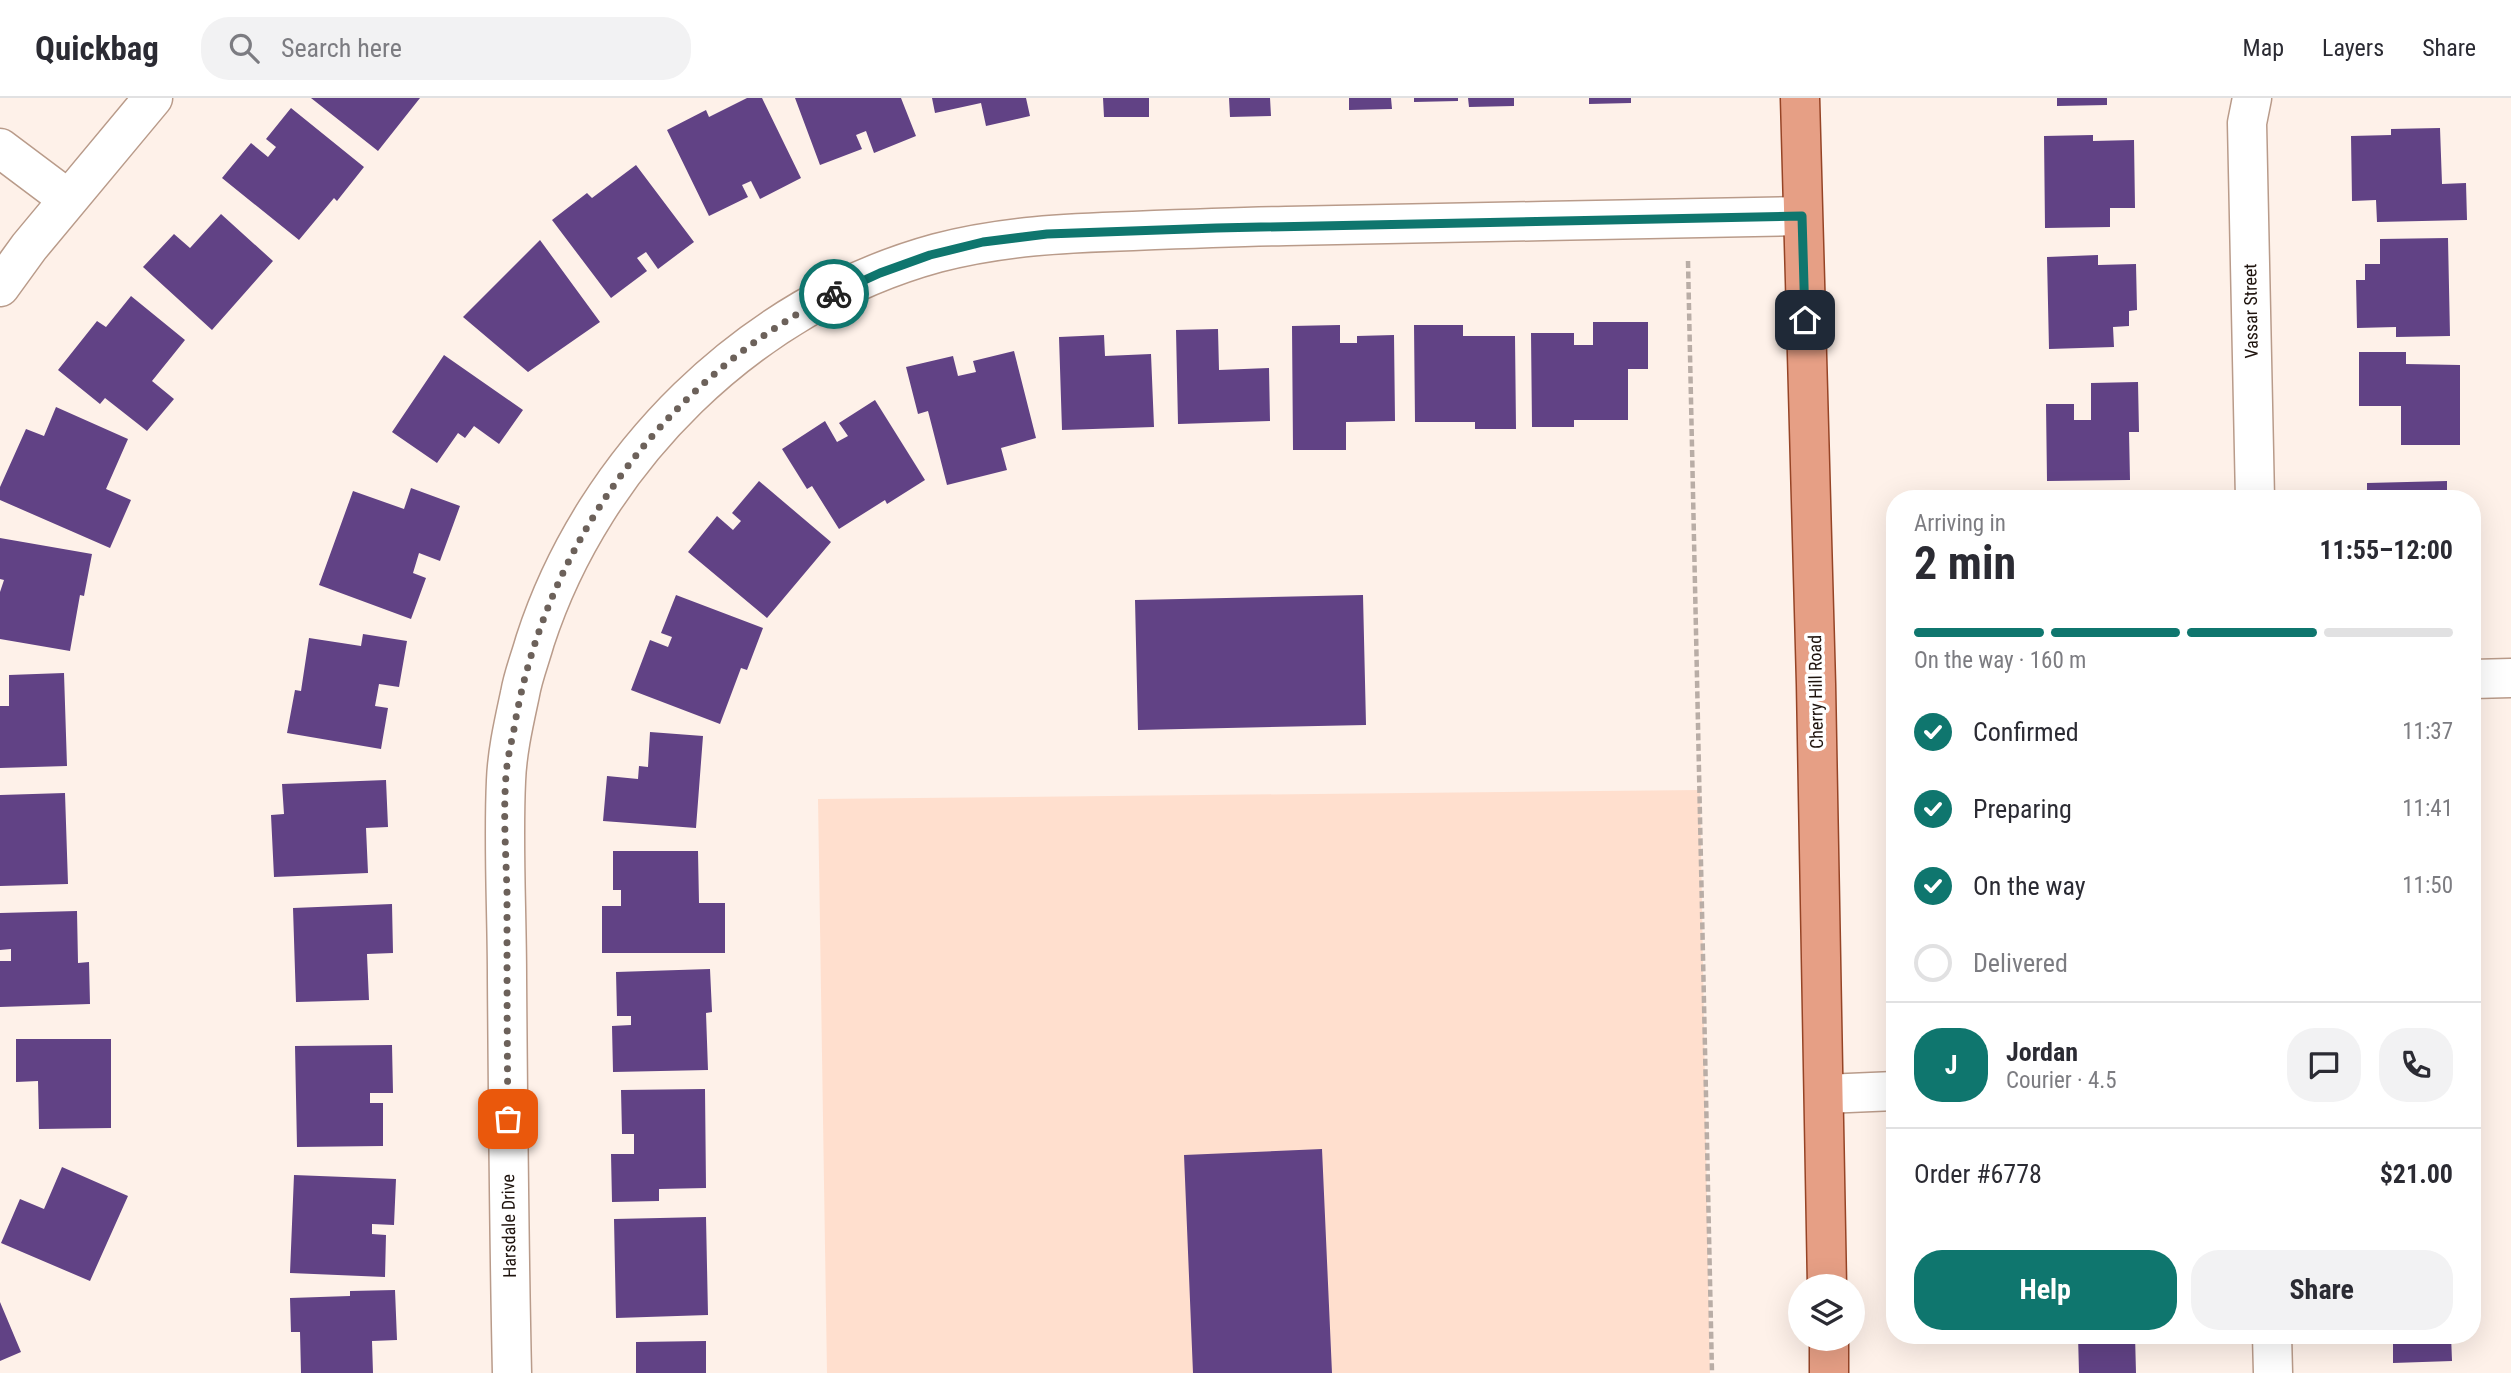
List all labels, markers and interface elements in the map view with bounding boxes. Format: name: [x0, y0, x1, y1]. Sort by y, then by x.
search box: [201, 17, 691, 80]
text: Quickbag: [35, 29, 159, 68]
icon: search: [225, 29, 263, 67]
text: Search here: [281, 33, 402, 63]
text: Map: [2243, 34, 2284, 62]
text: Layers: [2322, 34, 2384, 62]
text: Share: [2422, 34, 2476, 62]
courier: [799, 259, 869, 329]
street label: Vassar Street: [2239, 263, 2262, 359]
icon: bike: [815, 275, 853, 313]
pin: [1775, 290, 1835, 350]
icon: home: [1786, 301, 1824, 339]
text: Arriving in: [1914, 510, 2006, 537]
text: 11:55–12:00: [2319, 535, 2453, 565]
text: 2 min: [1914, 536, 2016, 590]
street label: Cherry Hill Road: [1804, 635, 1827, 749]
text: On the way · 160 m: [1914, 647, 2086, 674]
icon: check: [1914, 713, 1952, 751]
text: Confirmed: [1973, 717, 2079, 747]
text: 11:37: [2402, 718, 2453, 745]
icon: check: [1914, 790, 1952, 828]
text: Preparing: [1973, 794, 2072, 824]
text: 11:41: [2402, 795, 2453, 822]
icon: check: [1914, 867, 1952, 905]
text: On the way: [1973, 871, 2086, 901]
text: 11:50: [2402, 872, 2453, 899]
text: Delivered: [1973, 948, 2068, 978]
button: chat: [2287, 1028, 2361, 1102]
button: phone: [2379, 1028, 2453, 1102]
text: Jordan: [2006, 1037, 2078, 1067]
text: J: [1945, 1050, 1957, 1080]
text: Courier · 4.5: [2006, 1067, 2117, 1094]
pin: [478, 1089, 538, 1149]
icon: bag: [489, 1100, 527, 1138]
text: Order #6778: [1914, 1159, 2042, 1189]
text: $21.00: [2380, 1159, 2453, 1189]
street label: Harsdale Drive: [497, 1174, 520, 1278]
button: Help: [1914, 1250, 2177, 1330]
button: Share: [2191, 1250, 2453, 1330]
map controls: [1788, 1274, 1865, 1351]
button: layers: [1788, 1274, 1865, 1351]

